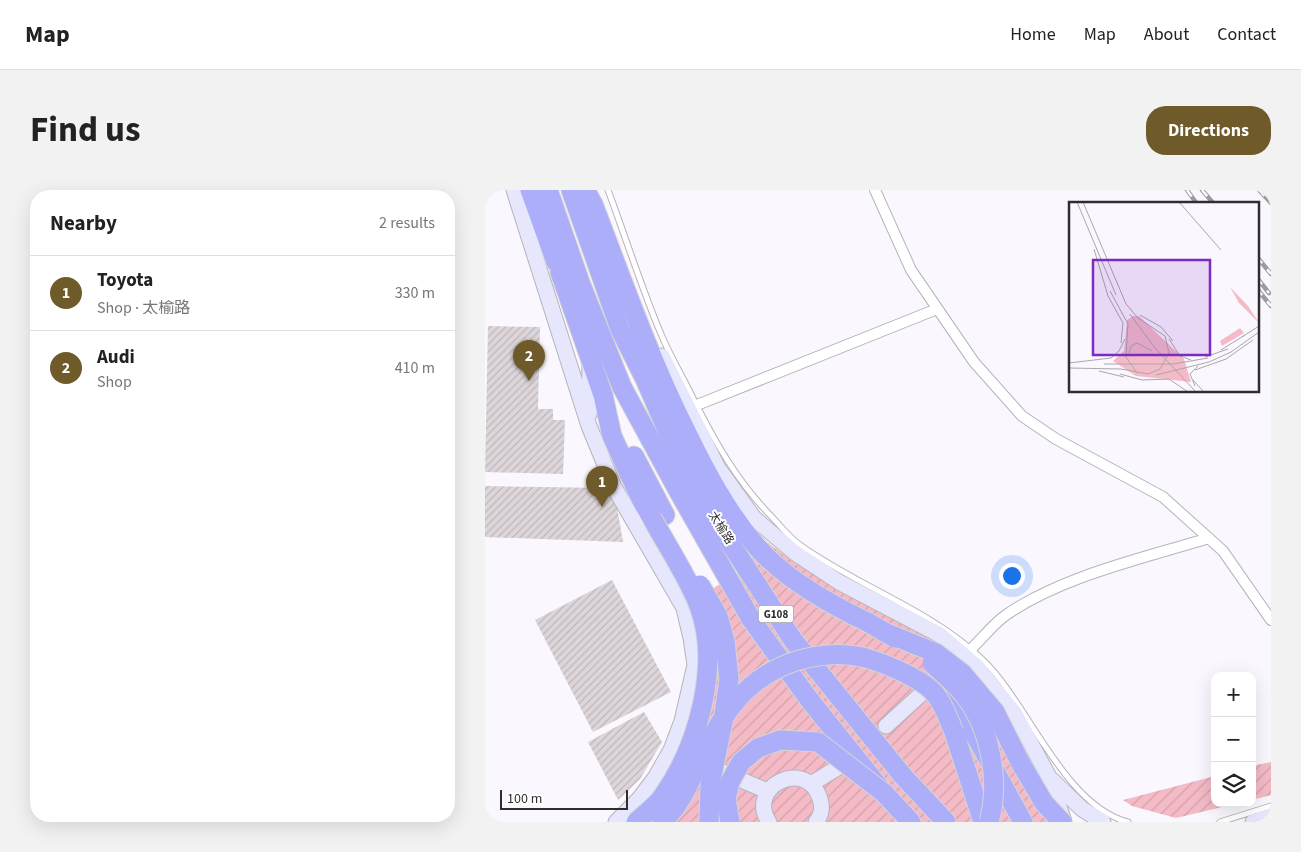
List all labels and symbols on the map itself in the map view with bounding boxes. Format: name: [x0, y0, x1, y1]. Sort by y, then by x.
inset map: [1069, 202, 1259, 392]
pin: 2: [513, 340, 545, 381]
pin: 1: [586, 466, 618, 507]
street label: 太榆路: [704, 508, 738, 548]
your location: [999, 563, 1025, 589]
road number: G108: [759, 606, 793, 622]
scale bar: [500, 787, 627, 810]

